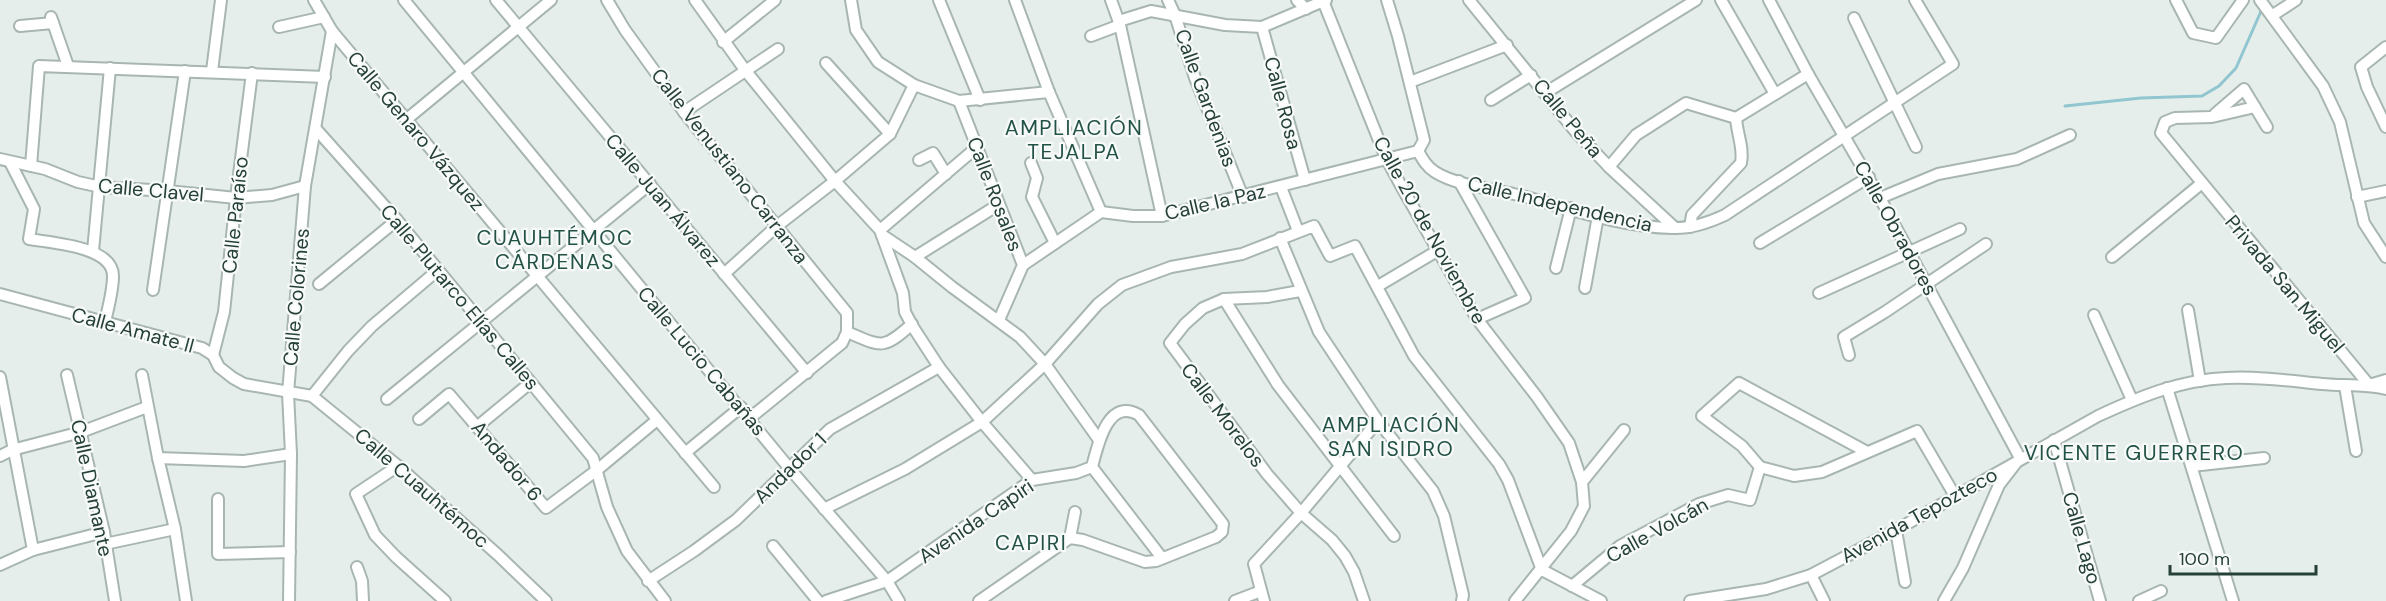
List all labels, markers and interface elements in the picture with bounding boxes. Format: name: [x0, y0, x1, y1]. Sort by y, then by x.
street label: Calle Gardenias: [1169, 25, 1243, 171]
street label: Calle Genaro Vázquez: [342, 46, 490, 216]
street label: Calle Rosa: [1258, 54, 1308, 152]
street label: Calle Venustiano Carranza: [645, 63, 815, 269]
street label: Calle Peña: [1527, 73, 1609, 163]
district label: AMPLIACIÓN TEJALPA: [1005, 114, 1143, 166]
street label: Calle Juan Álvarez: [600, 128, 726, 272]
street label: Calle 20 de Noviembre: [1367, 131, 1493, 329]
street label: Calle Rosales: [961, 133, 1029, 255]
street label: Calle Paraíso: [216, 155, 254, 275]
street label: Calle Obradores: [1848, 156, 1944, 300]
street label: Calle Independencia: [1465, 170, 1655, 238]
street label: Calle Clavel: [97, 172, 205, 208]
street label: Calle la Paz: [1162, 178, 1268, 226]
street label: Calle Plutarco Elías Calles: [375, 199, 545, 395]
street label: Privada San Miguel: [2220, 209, 2350, 359]
district label: CUAUHTÉMOC CÁRDENAS: [476, 224, 634, 276]
street label: Calle Colorines: [277, 227, 315, 367]
street label: Calle Lucio Cabañas: [632, 281, 772, 441]
street label: Calle Amate II: [69, 301, 197, 359]
street label: Calle Morelos: [1175, 358, 1271, 472]
district label: AMPLIACIÓN SAN ISIDRO: [1322, 411, 1460, 463]
street label: Andador 6: [466, 415, 548, 507]
street label: Calle Diamante: [65, 417, 119, 559]
street label: Calle Cuauhtémoc: [349, 422, 495, 554]
street label: Andador 1: [748, 427, 832, 509]
district label: VICENTE GUERRERO: [2024, 439, 2244, 467]
street label: Avenida Tepozteco: [1836, 461, 2002, 569]
street label: Avenida Capiri: [913, 473, 1039, 569]
street label: Calle Lago: [2056, 489, 2108, 587]
street label: Calle Volcán: [1601, 491, 1713, 569]
district label: CAPIRI: [995, 529, 1067, 557]
scale bar: [2170, 538, 2316, 576]
text: 100 m: [2179, 547, 2230, 571]

